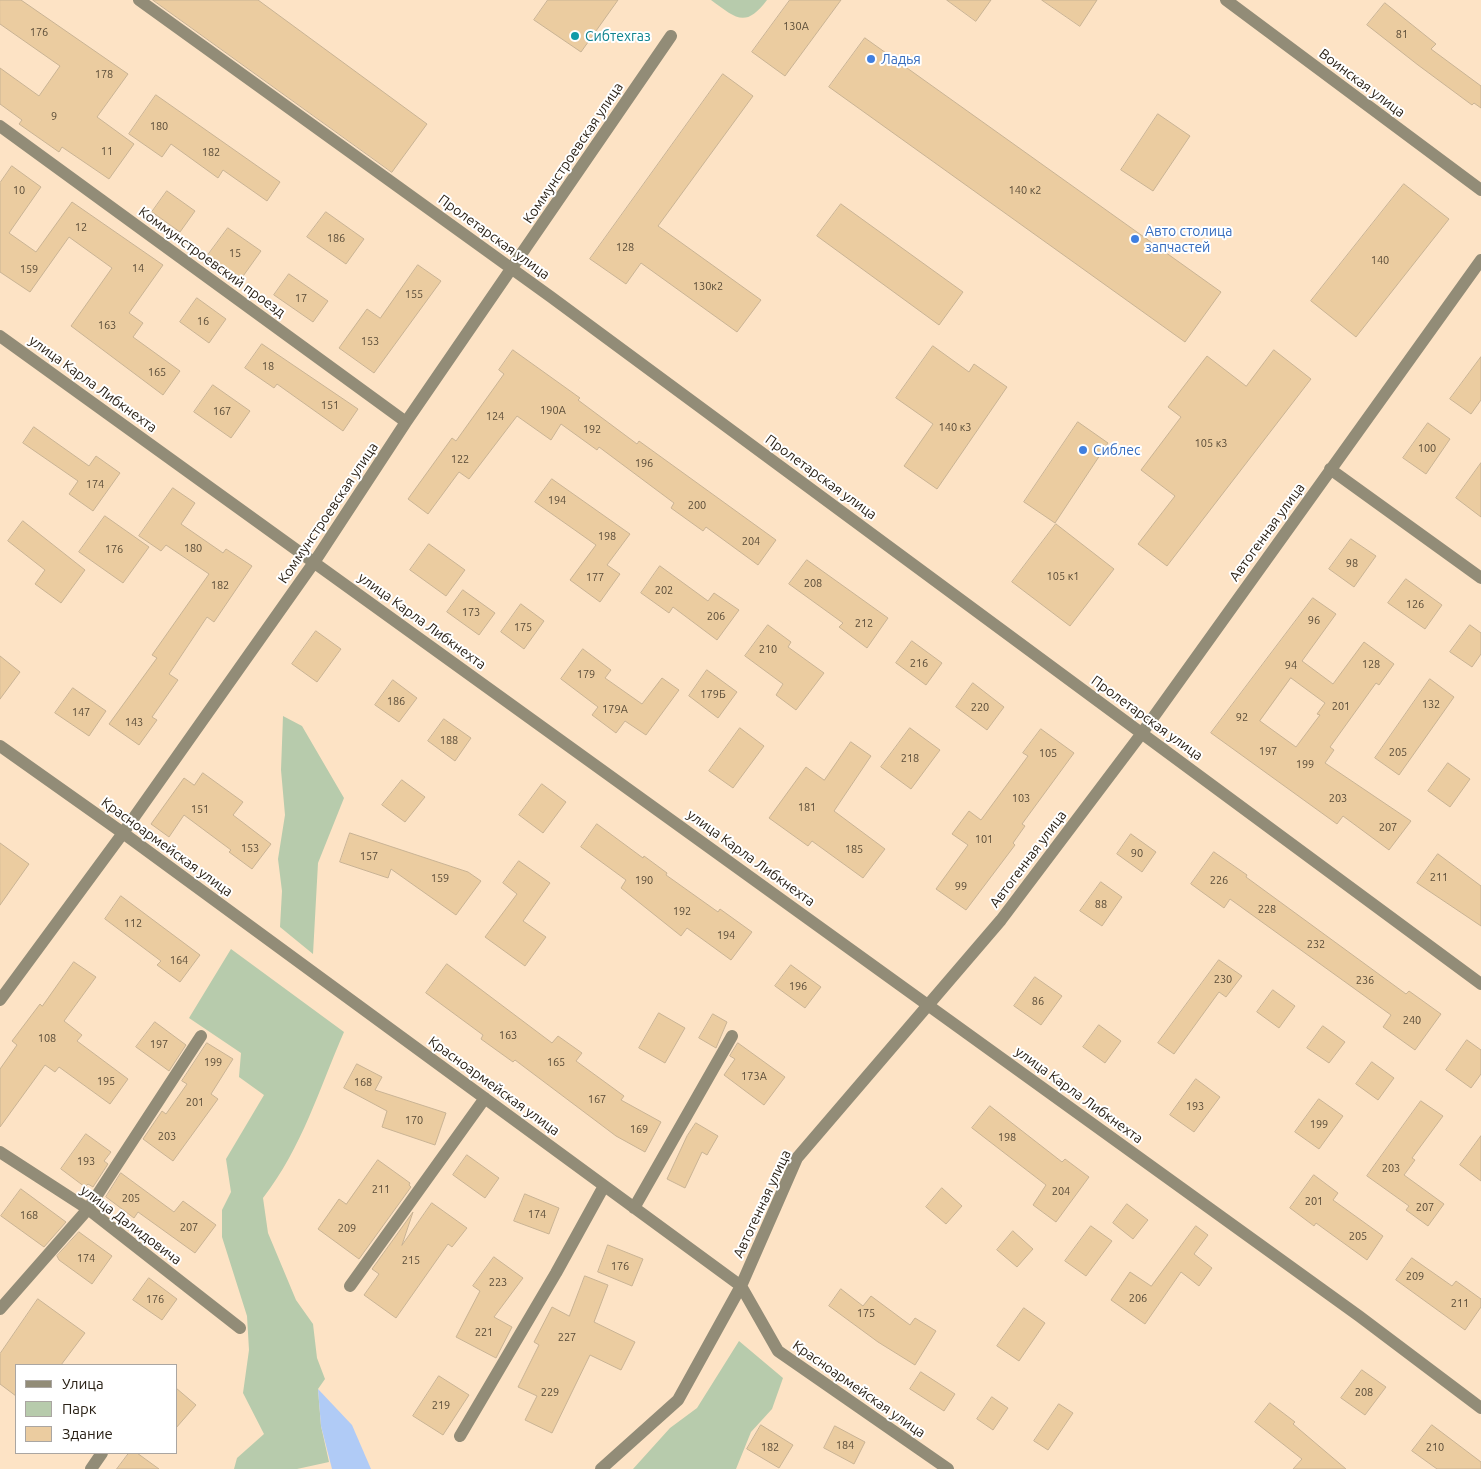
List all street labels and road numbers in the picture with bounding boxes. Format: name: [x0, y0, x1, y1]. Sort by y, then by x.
street label: Воинская улица: [1316, 45, 1408, 121]
street label: Коммунстроевская улица: [519, 79, 627, 227]
street label: Пролетарская улица: [435, 191, 553, 283]
street label: Коммунстроевский проезд: [135, 203, 289, 321]
street label: улица Карла Либкнехта: [26, 332, 160, 436]
street label: Пролетарская улица: [762, 431, 880, 523]
street label: Коммунстроевская улица: [274, 439, 382, 587]
street label: Автогенная улица: [1226, 480, 1308, 584]
street label: улица Карла Либкнехта: [355, 569, 489, 673]
street label: Пролетарская улица: [1088, 672, 1206, 764]
street label: Красноармейская улица: [98, 794, 236, 900]
street label: улица Карла Либкнехта: [684, 806, 818, 910]
street label: Автогенная улица: [986, 807, 1070, 911]
street label: Красноармейская улица: [425, 1033, 563, 1139]
street label: улица Карла Либкнехта: [1012, 1043, 1146, 1147]
street label: Автогенная улица: [730, 1147, 794, 1261]
street label: улица Далидовича: [77, 1182, 185, 1268]
street label: Красноармейская улица: [789, 1337, 929, 1441]

